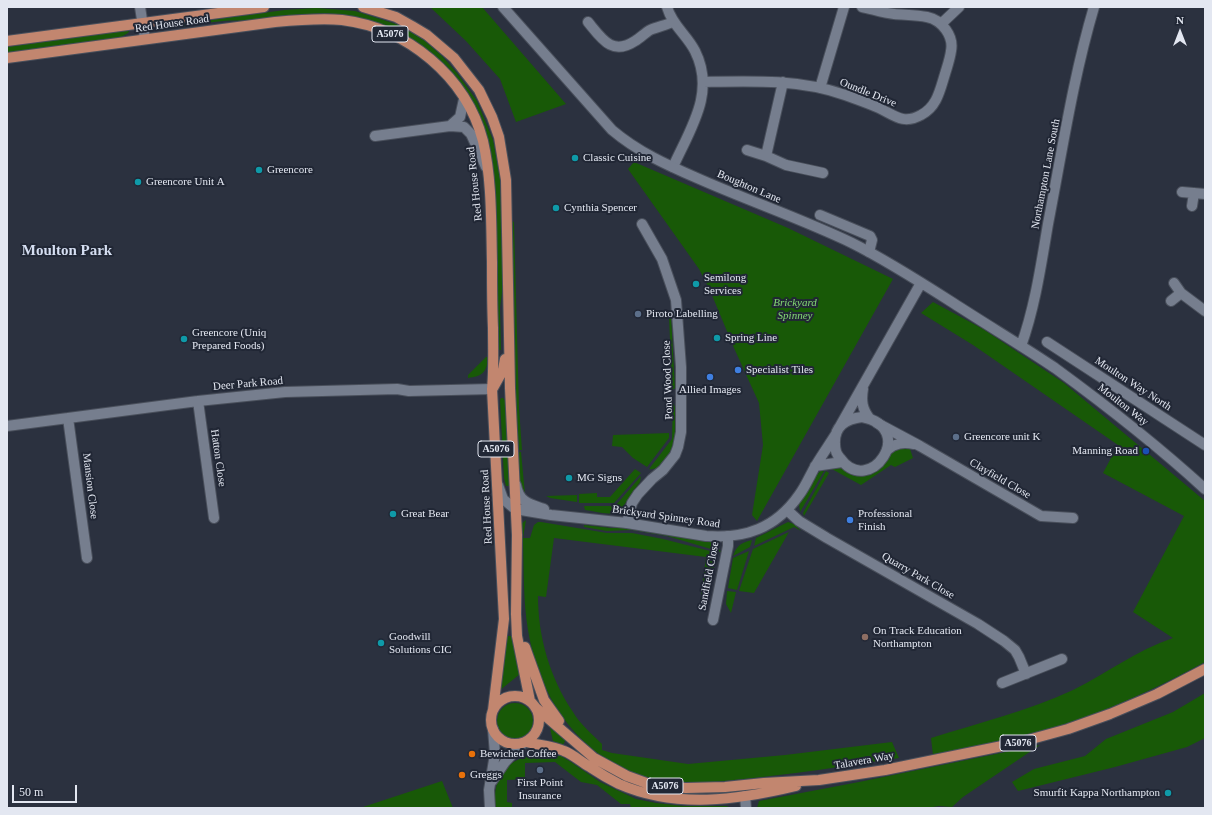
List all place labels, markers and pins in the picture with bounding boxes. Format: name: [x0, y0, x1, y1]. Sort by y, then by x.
place label: Classic Cuisine: [583, 151, 651, 165]
marker: Classic Cuisine: [570, 153, 580, 163]
place label: Greencore: [267, 163, 313, 177]
marker: Greencore: [254, 165, 264, 175]
place label: Greencore Unit A: [146, 175, 225, 189]
marker: Greencore Unit A: [133, 177, 143, 187]
place label: Cynthia Spencer: [564, 201, 637, 215]
marker: Cynthia Spencer: [551, 203, 561, 213]
place label: Semilong Services: [704, 271, 746, 297]
marker: Semilong Services: [691, 279, 701, 289]
place label: Piroto Labelling: [646, 307, 718, 321]
marker: Piroto Labelling: [633, 309, 643, 319]
place label: Greencore (Uniq Prepared Foods): [192, 326, 266, 352]
place label: Spring Line: [725, 331, 777, 345]
marker: Spring Line: [712, 333, 722, 343]
marker: Greencore (Uniq Prepared Foods): [179, 334, 189, 344]
place label: Specialist Tiles: [746, 363, 813, 377]
marker: Specialist Tiles: [733, 365, 743, 375]
marker: Allied Images: [705, 372, 715, 382]
place label: Allied Images: [679, 383, 741, 397]
place label: Greencore unit K: [964, 430, 1040, 444]
marker: Greencore unit K: [951, 432, 961, 442]
place label: Manning Road: [1072, 444, 1138, 458]
marker: Manning Road: [1141, 446, 1151, 456]
place label: MG Signs: [577, 471, 622, 485]
marker: MG Signs: [564, 473, 574, 483]
place label: Great Bear: [401, 507, 449, 521]
place label: Professional Finish: [858, 507, 912, 533]
marker: Great Bear: [388, 509, 398, 519]
marker: Professional Finish: [845, 515, 855, 525]
place label: On Track Education Northampton: [873, 624, 962, 650]
place label: Goodwill Solutions CIC: [389, 630, 452, 656]
marker: On Track Education Northampton: [860, 632, 870, 642]
marker: Goodwill Solutions CIC: [376, 638, 386, 648]
place label: Bewiched Coffee: [480, 747, 556, 761]
marker: Bewiched Coffee: [467, 749, 477, 759]
marker: First Point Insurance: [535, 765, 545, 775]
place label: Greggs: [470, 768, 502, 782]
marker: Greggs: [457, 770, 467, 780]
place label: First Point Insurance: [517, 776, 563, 802]
place label: Smurfit Kappa Northampton: [1034, 786, 1160, 800]
marker: Smurfit Kappa Northampton: [1163, 788, 1173, 798]

